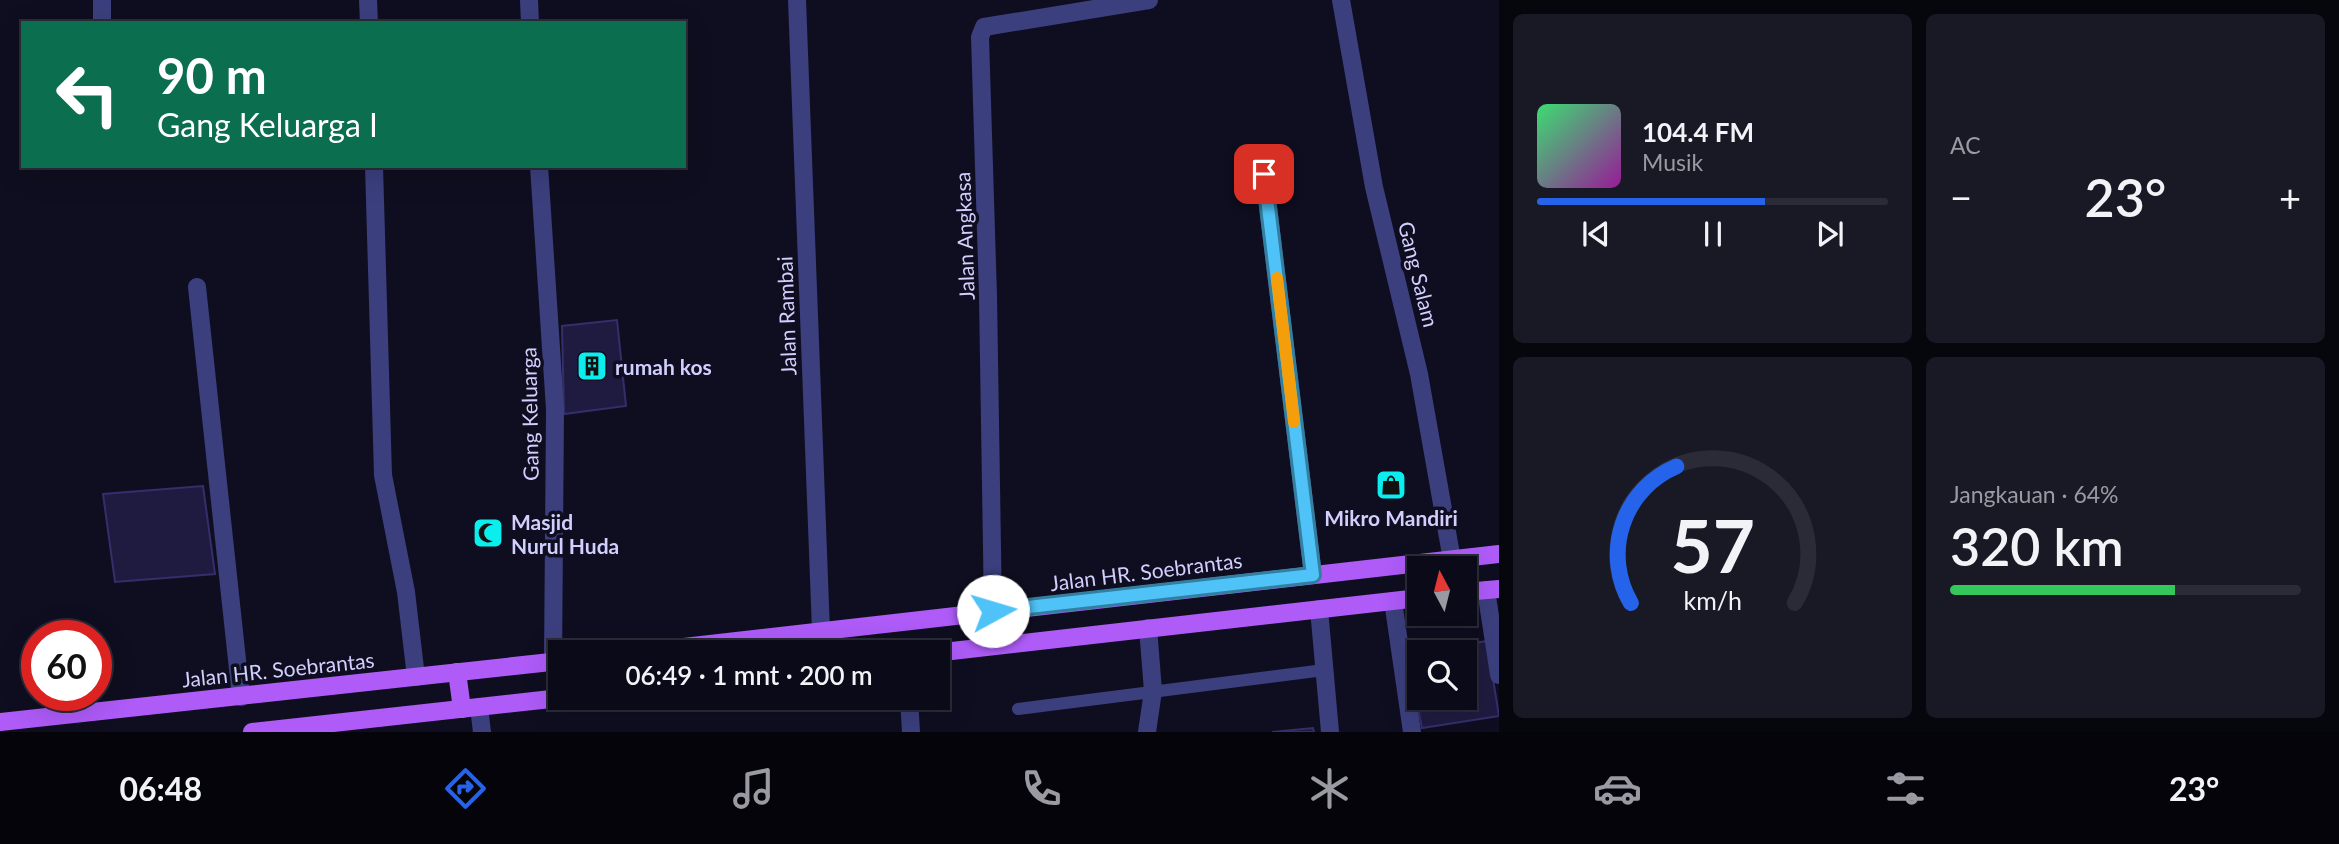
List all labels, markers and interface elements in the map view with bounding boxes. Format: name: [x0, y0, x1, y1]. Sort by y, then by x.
text: 90 m: [157, 46, 267, 104]
icon: left: [42, 49, 133, 140]
text: Gang Keluarga I: [157, 105, 378, 144]
text: 104.4 FM: [1642, 116, 1754, 148]
text: AC: [1950, 131, 1981, 159]
pin: [1234, 144, 1294, 204]
text: Musik: [1642, 148, 1703, 176]
icon: arrive: [1245, 155, 1283, 193]
text: 23°: [2085, 166, 2166, 228]
street label: Jalan Angkasa: [949, 172, 979, 300]
text: −: [1950, 174, 1972, 220]
text: +: [2279, 174, 2301, 220]
icon: previous: [1577, 215, 1615, 253]
icon: pause: [1694, 215, 1732, 253]
icon: next: [1811, 215, 1849, 253]
street label: Gang Salam: [1394, 219, 1444, 329]
street label: Jalan Rambai: [771, 256, 801, 376]
street label: Gang Keluarga: [515, 347, 543, 481]
building icon: rumah kos: [575, 349, 609, 383]
place label: rumah kos: [615, 354, 712, 379]
shop icon: Mikro Mandiri: [1374, 468, 1408, 502]
text: Jangkauan · 64%: [1950, 480, 2119, 508]
text: 57: [1670, 502, 1755, 590]
place label: Mikro Mandiri: [1324, 505, 1458, 530]
place label: Masjid Nurul Huda: [511, 509, 619, 558]
text: 320 km: [1950, 515, 2124, 577]
mosque icon: Masjid Nurul Huda: [471, 516, 505, 550]
street label: Jalan HR. Soebrantas: [1048, 547, 1244, 595]
north arrow: [1407, 556, 1477, 626]
map controls: [1407, 556, 1477, 710]
position arrow: [956, 574, 1030, 648]
text: km/h: [1683, 585, 1742, 615]
speed limit sign: 60: [21, 620, 112, 711]
button: search: [1407, 640, 1477, 710]
street label: Jalan HR. Soebrantas: [180, 646, 376, 692]
text: 06:49 · 1 mnt · 200 m: [625, 659, 873, 691]
icon: directions: [441, 764, 490, 813]
icon: music: [729, 764, 778, 813]
icon: phone: [1017, 764, 1066, 813]
icon: climate: [1305, 764, 1354, 813]
icon: car: [1593, 764, 1642, 813]
icon: filters: [1881, 764, 1930, 813]
text: 06:48: [120, 769, 202, 808]
text: 23°: [2169, 769, 2219, 808]

